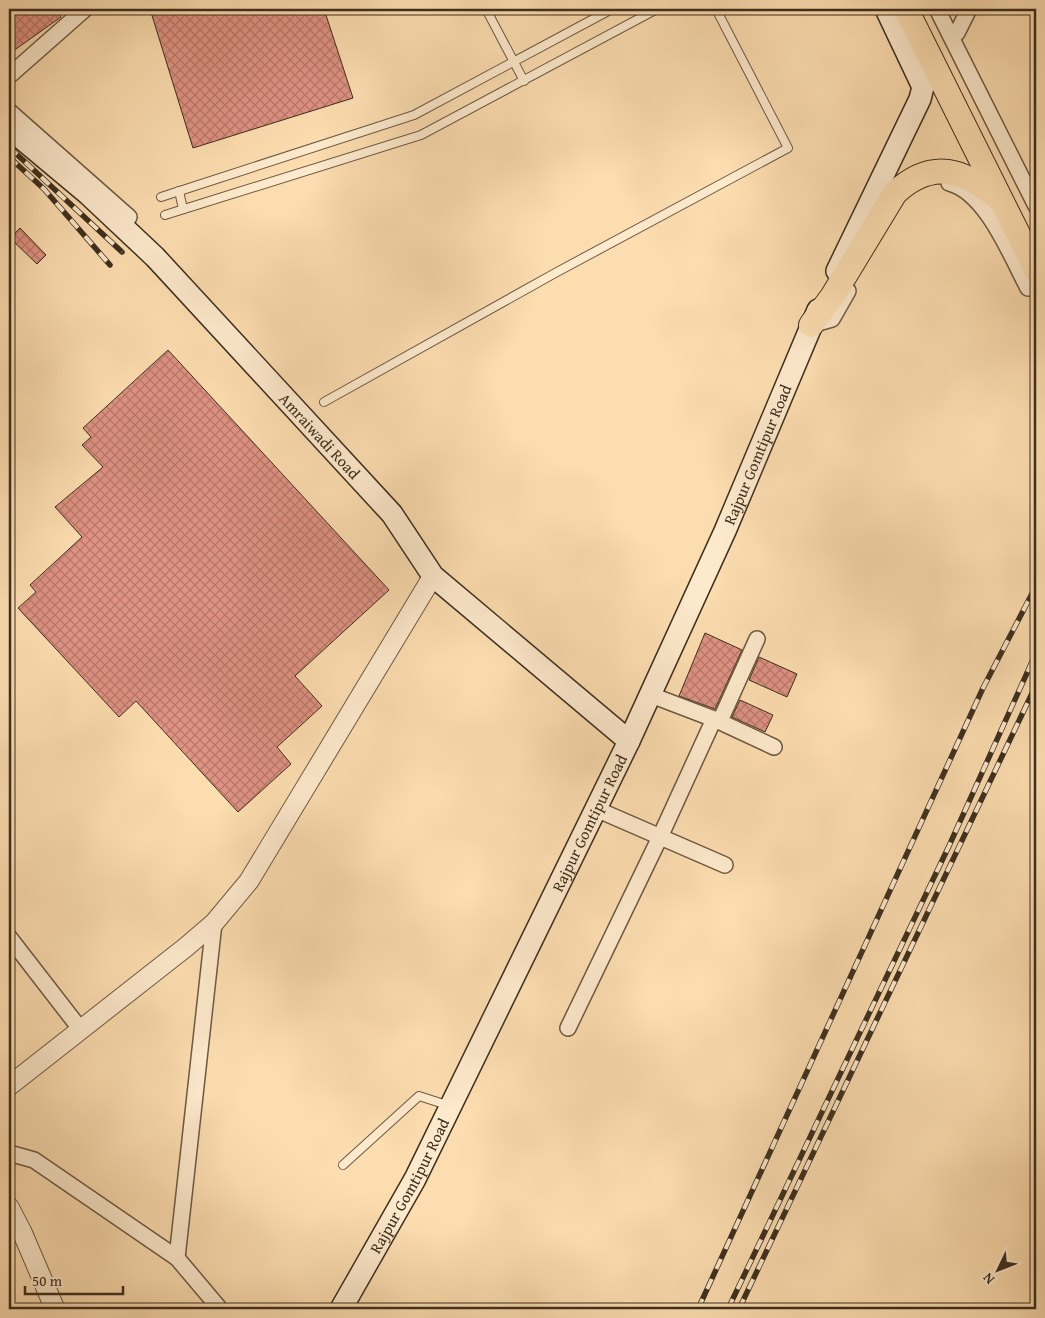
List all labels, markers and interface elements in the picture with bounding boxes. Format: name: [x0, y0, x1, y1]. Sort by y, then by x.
street label: Rajpur Gomtipur Road: [717, 380, 798, 528]
street label: Amraiwadi Road: [274, 387, 366, 485]
street label: Rajpur Gomtipur Road: [545, 750, 633, 896]
street label: Rajpur Gomtipur Road: [363, 1114, 455, 1258]
north arrow: [972, 1246, 1022, 1296]
scale bar: [25, 1263, 122, 1295]
text: N: [978, 1268, 999, 1289]
text: 50 m: [32, 1270, 63, 1291]

